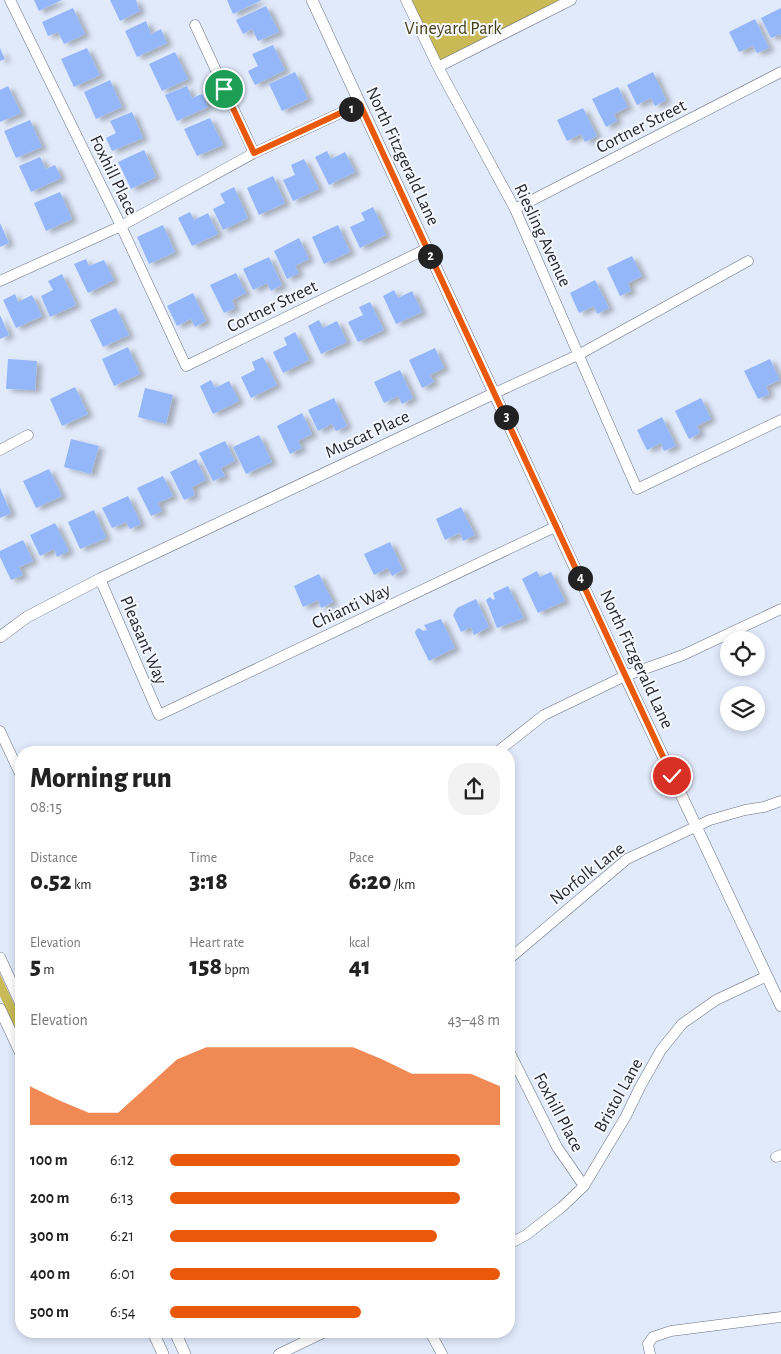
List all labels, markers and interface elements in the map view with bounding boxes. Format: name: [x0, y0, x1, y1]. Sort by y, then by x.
park label: Vineyard Park: [405, 20, 502, 38]
pin: [203, 68, 245, 110]
icon: arrive: [210, 75, 238, 103]
street label: North Fitzgerald Lane: [362, 84, 442, 229]
pin: 1: [338, 96, 364, 122]
street label: Cortner Street: [594, 97, 689, 157]
text: 1: [349, 102, 354, 116]
street label: Foxhill Place: [86, 133, 140, 218]
street label: Riesling Avenue: [510, 181, 574, 290]
pin: 2: [418, 244, 442, 268]
text: 2: [427, 249, 434, 263]
street label: Cortner Street: [224, 277, 321, 336]
pin: 3: [494, 404, 518, 430]
street label: Muscat Place: [322, 408, 412, 462]
text: 3: [503, 410, 510, 424]
pin: 4: [568, 566, 592, 590]
text: 4: [577, 571, 584, 585]
street label: Chianti Way: [309, 581, 394, 633]
street label: North Fitzgerald Lane: [596, 587, 676, 732]
street label: Pleasant Way: [116, 594, 170, 687]
map controls: [720, 631, 765, 731]
button: locate: [720, 631, 765, 676]
button: layers: [720, 686, 765, 731]
pin: [651, 755, 693, 797]
icon: check: [658, 762, 686, 790]
button: share: [448, 763, 500, 815]
text: Morning run: [30, 765, 172, 793]
text: 08:15: [30, 799, 62, 815]
street label: Norfolk Lane: [547, 839, 628, 908]
text: Distance: [30, 851, 77, 865]
text: Time: [189, 851, 217, 865]
text: Pace: [349, 851, 374, 865]
text: 0.52: [30, 869, 72, 894]
text: 3:18: [189, 869, 228, 894]
text: 6:20: [349, 869, 392, 894]
text: km: [72, 878, 91, 892]
text: /km: [392, 878, 415, 892]
text: Elevation: [30, 936, 81, 950]
text: Heart rate: [189, 936, 244, 950]
text: kcal: [349, 936, 370, 950]
text: 5: [30, 954, 41, 979]
text: 158: [189, 954, 222, 979]
text: 41: [349, 954, 371, 979]
text: m: [41, 963, 54, 977]
text: bpm: [222, 963, 250, 977]
text: Elevation: [30, 1012, 88, 1028]
text: 43–48 m: [447, 1012, 500, 1028]
street label: Bristol Lane: [591, 1056, 646, 1135]
street label: Foxhill Place: [530, 1070, 586, 1155]
text: 100 m: [30, 1152, 68, 1168]
text: 6:12: [110, 1152, 134, 1168]
text: 200 m: [30, 1190, 70, 1206]
text: 6:13: [110, 1190, 133, 1206]
text: 300 m: [30, 1228, 69, 1244]
text: 6:21: [110, 1228, 134, 1244]
text: 400 m: [30, 1266, 70, 1282]
text: 6:01: [110, 1266, 135, 1282]
text: 500 m: [30, 1304, 69, 1320]
text: 6:54: [110, 1304, 136, 1320]

